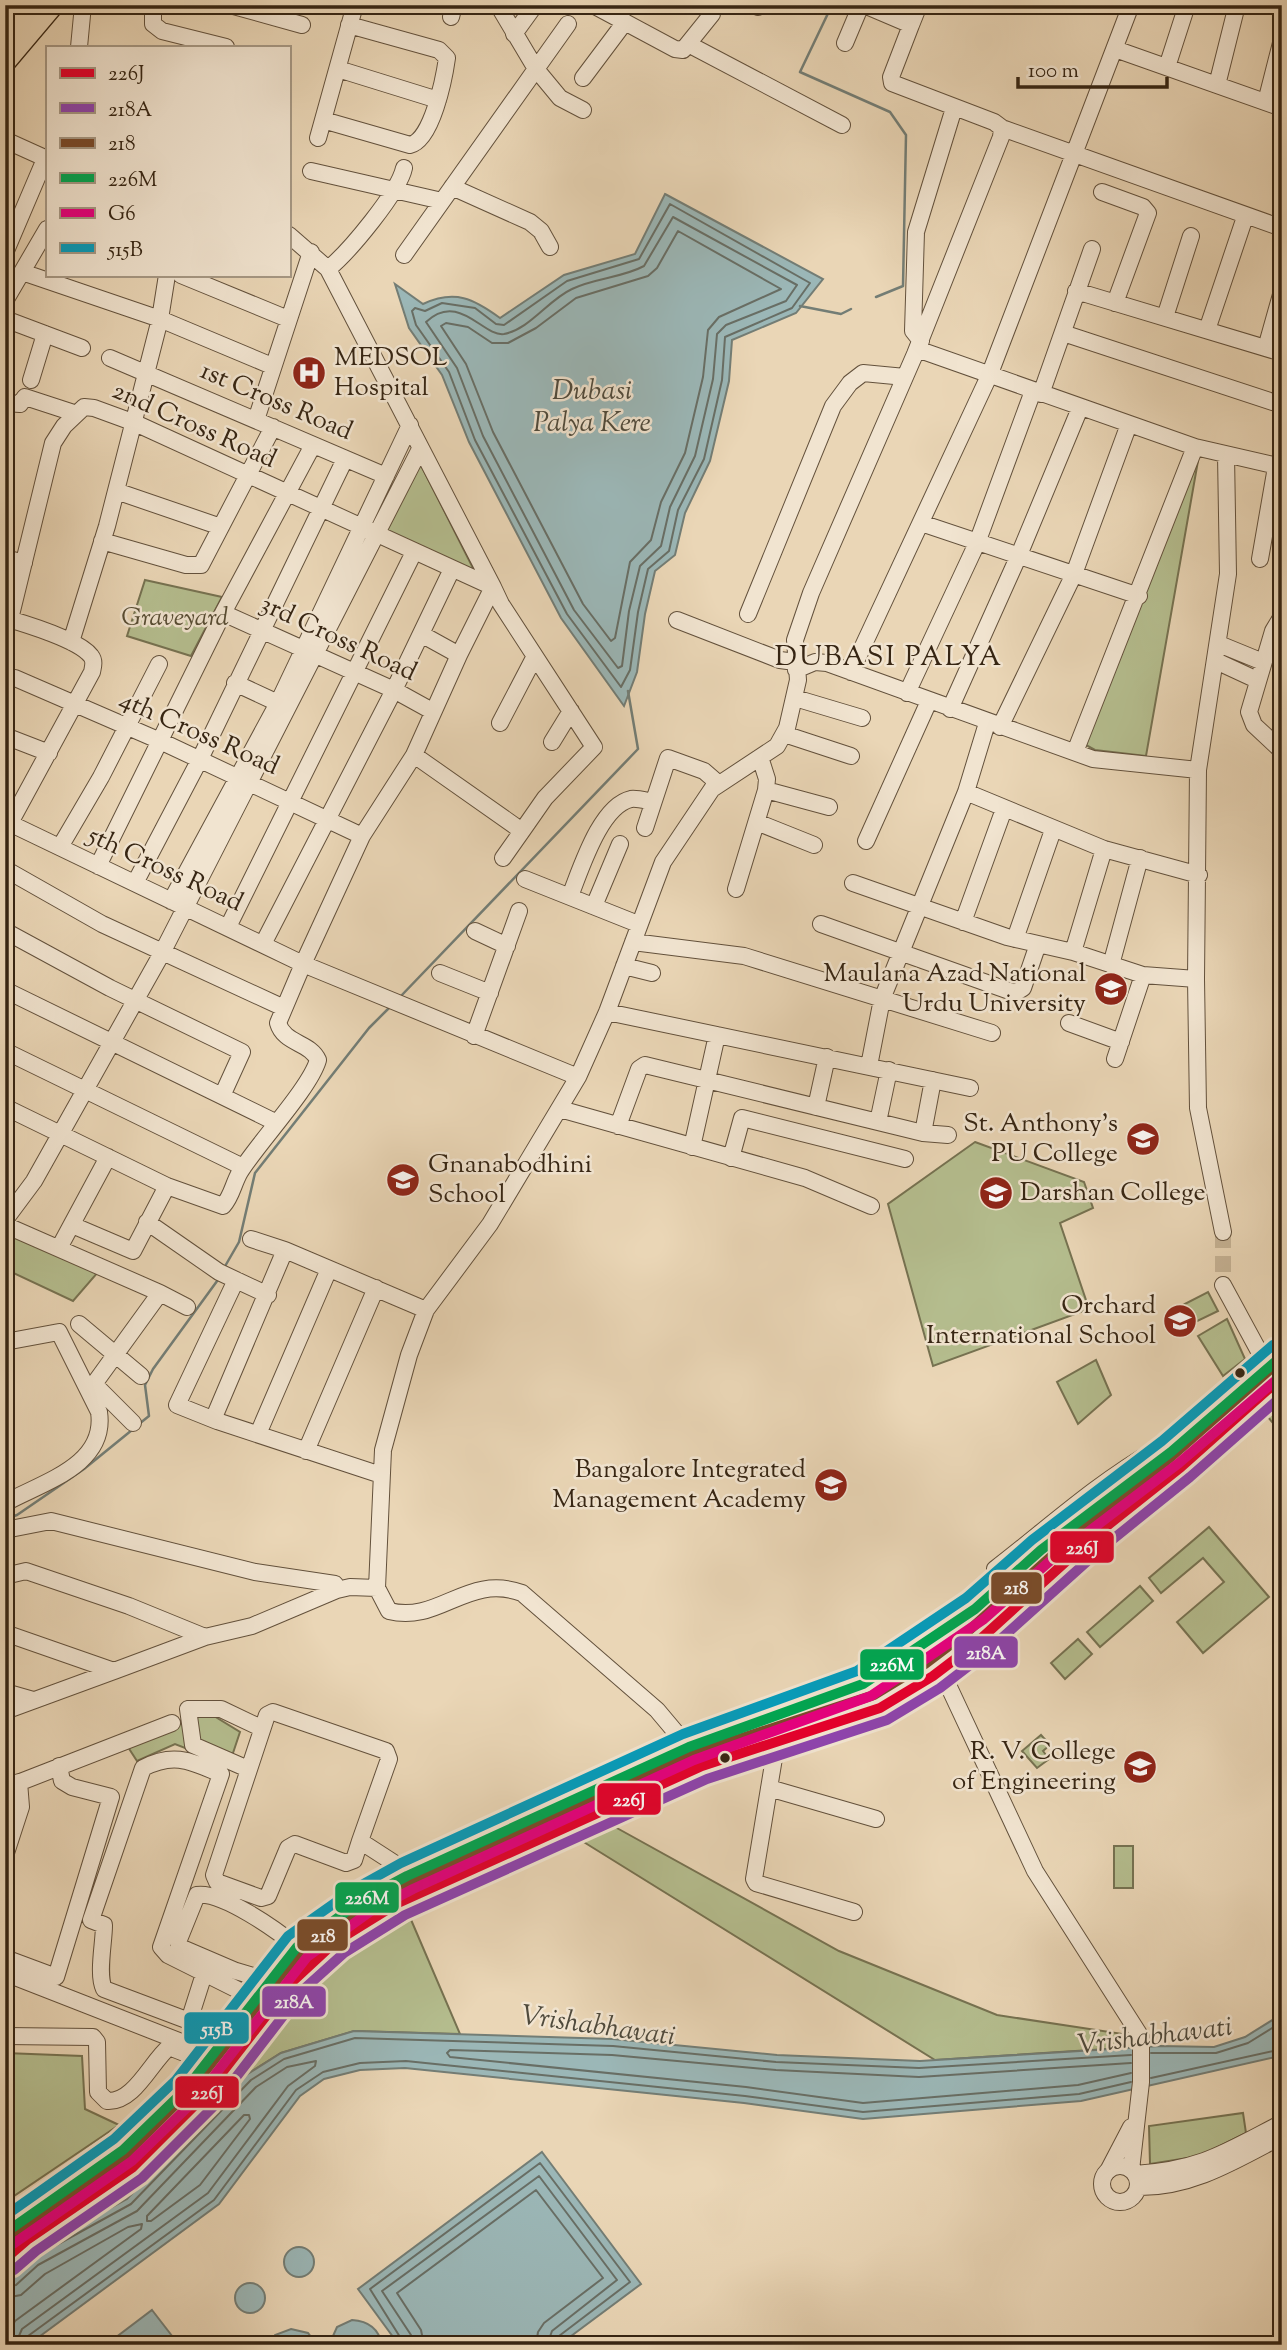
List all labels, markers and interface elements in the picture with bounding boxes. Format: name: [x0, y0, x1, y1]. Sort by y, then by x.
legend: [46, 46, 290, 276]
scale bar: [1018, 46, 1166, 90]
text: 100 m: [1028, 57, 1079, 87]
text: 226J: [108, 60, 144, 90]
text: 218A: [108, 96, 152, 126]
text: 218: [108, 130, 135, 160]
text: 226M: [108, 166, 157, 196]
text: G6: [108, 200, 136, 230]
text: 515B: [107, 236, 143, 266]
place label: MEDSOL Hospital: [334, 340, 448, 407]
street label: 1st Cross Road: [194, 353, 358, 451]
hospital icon: MEDSOL Hospital: [290, 354, 328, 392]
water label: Dubasi Palya Kere: [533, 372, 651, 444]
street label: 2nd Cross Road: [106, 373, 282, 479]
street label: 3rd Cross Road: [253, 586, 423, 692]
park label: Graveyard: [121, 600, 229, 637]
district label: DUBASI PALYA: [775, 638, 1003, 678]
street label: 4th Cross Road: [113, 682, 285, 786]
street label: 5th Cross Road: [79, 817, 249, 922]
place label: Maulana Azad National Urdu University: [823, 956, 1086, 1023]
school or university icon: Maulana Azad National Urdu University: [1092, 970, 1130, 1008]
place label: St. Anthony's PU College: [963, 1106, 1118, 1173]
school or university icon: St. Anthony's PU College: [1124, 1120, 1162, 1158]
place label: Gnanabodhini School: [428, 1147, 592, 1214]
school or university icon: Gnanabodhini School: [384, 1161, 422, 1199]
school or university icon: Darshan College: [977, 1174, 1015, 1212]
place label: Darshan College: [1020, 1175, 1206, 1212]
place label: Orchard International School: [926, 1288, 1156, 1355]
school or university icon: Orchard International School: [1161, 1302, 1199, 1340]
unlabelled marker: [1233, 1366, 1247, 1380]
place label: Bangalore Integrated Management Academy: [552, 1452, 806, 1519]
school or university icon: Bangalore Integrated Management Academy: [812, 1466, 850, 1504]
line badge: 226J: [1049, 1530, 1115, 1564]
text: 226J: [1066, 1536, 1099, 1563]
line badge: 218: [990, 1571, 1043, 1605]
text: 218: [1004, 1576, 1029, 1603]
line badge: 218A: [953, 1635, 1019, 1669]
text: 218A: [966, 1641, 1007, 1668]
line badge: 226M: [859, 1648, 925, 1681]
text: 226M: [870, 1653, 915, 1680]
place label: R. V. College of Engineering: [952, 1734, 1116, 1801]
school or university icon: R. V. College of Engineering: [1121, 1748, 1159, 1786]
unlabelled marker: [718, 1751, 732, 1765]
line badge: 226J: [596, 1782, 662, 1816]
text: 226J: [613, 1788, 646, 1815]
line badge: 226M: [334, 1881, 400, 1914]
text: 226M: [345, 1886, 390, 1913]
line badge: 218: [296, 1918, 349, 1952]
text: 218: [311, 1924, 336, 1951]
line badge: 218A: [261, 1985, 327, 2018]
text: 218A: [274, 1990, 315, 2017]
water label: Vrishabhavati: [518, 1996, 678, 2058]
water label: Vrishabhavati: [1076, 2008, 1234, 2066]
line badge: 515B: [183, 2011, 250, 2045]
text: 515B: [199, 2017, 233, 2044]
line badge: 226J: [174, 2075, 240, 2109]
text: 226J: [191, 2081, 224, 2108]

